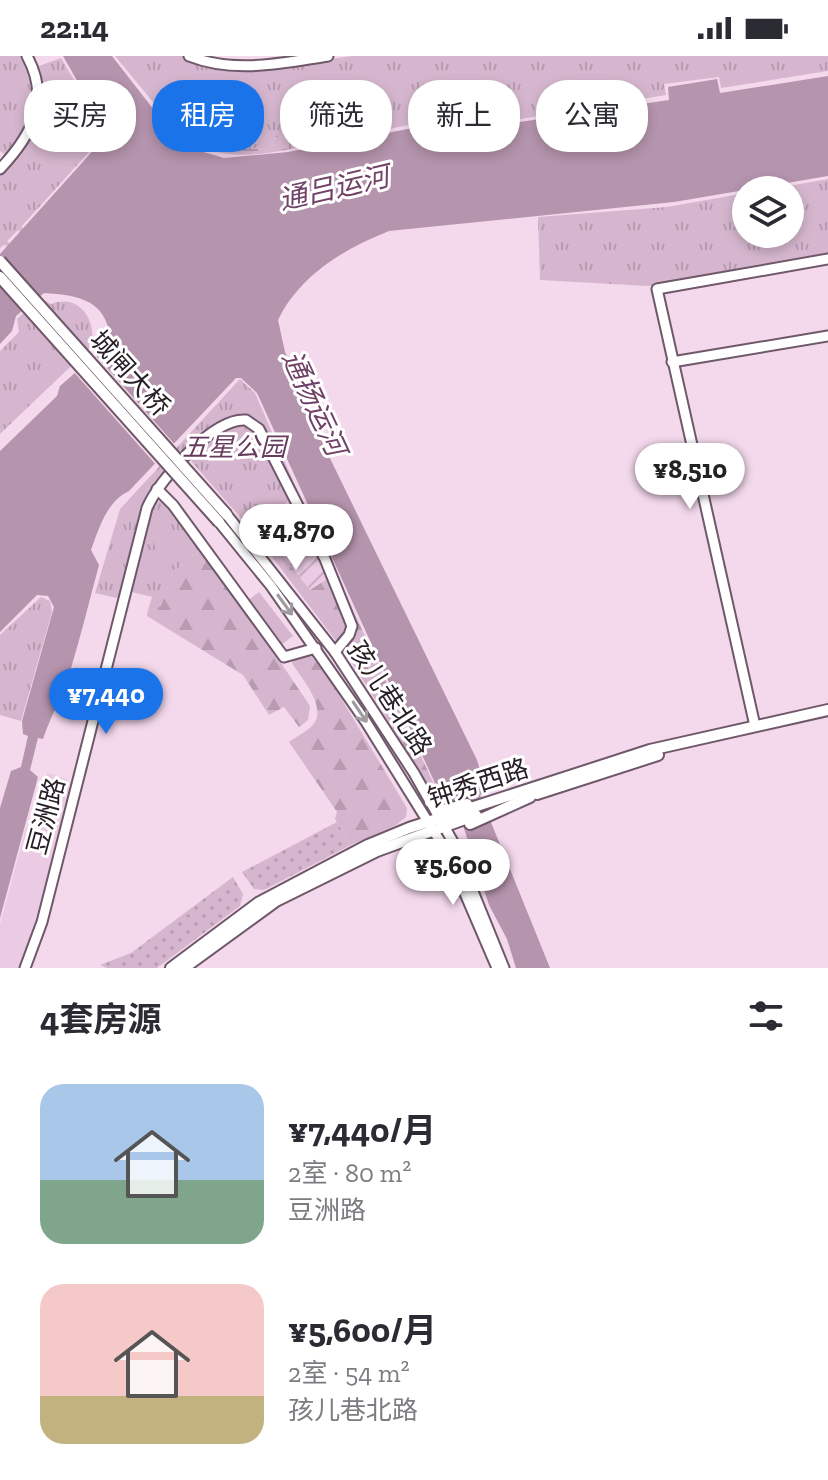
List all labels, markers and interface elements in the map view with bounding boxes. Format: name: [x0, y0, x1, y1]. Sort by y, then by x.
text: 22:14: [40, 10, 109, 46]
chip: 买房: [24, 80, 136, 152]
chip: 租房: [152, 80, 264, 152]
chip: 筛选: [280, 80, 392, 152]
chip: 新上: [408, 80, 520, 152]
chip: 公寓: [536, 80, 648, 152]
water label: 通吕运河: [276, 158, 397, 217]
map controls: [732, 176, 804, 248]
button: layers: [732, 176, 804, 248]
street label: 城闸大桥: [83, 324, 177, 422]
water label: 通扬运河: [275, 345, 355, 465]
park label: 五星公园: [182, 431, 290, 463]
pin: ¥8,510: [625, 443, 755, 511]
text: ¥8,510: [653, 453, 727, 485]
pin: ¥4,870: [231, 504, 361, 572]
text: ¥4,870: [257, 514, 335, 546]
one-way arrow: [277, 594, 294, 616]
street label: 孩儿巷北路: [341, 635, 439, 761]
pin: ¥7,440: [41, 668, 171, 736]
text: ¥7,440: [67, 678, 145, 710]
one-way arrow: [352, 701, 368, 723]
street label: 钟秀西路: [424, 752, 532, 814]
street label: 豆洲路: [20, 774, 72, 858]
pin: ¥5,600: [388, 839, 518, 907]
text: ¥5,600: [414, 849, 492, 881]
icon: filters: [744, 994, 788, 1038]
text: 4套房源: [40, 999, 161, 1040]
text: ¥7,440/月: [288, 1110, 436, 1151]
icon: home: [104, 1116, 200, 1212]
text: 2室 · 80 m²: [288, 1157, 411, 1189]
text: 豆洲路: [288, 1194, 366, 1226]
text: ¥5,600/月: [288, 1310, 437, 1351]
icon: home: [104, 1316, 200, 1412]
text: 2室 · 54 m²: [288, 1357, 410, 1389]
text: 孩儿巷北路: [288, 1394, 418, 1426]

